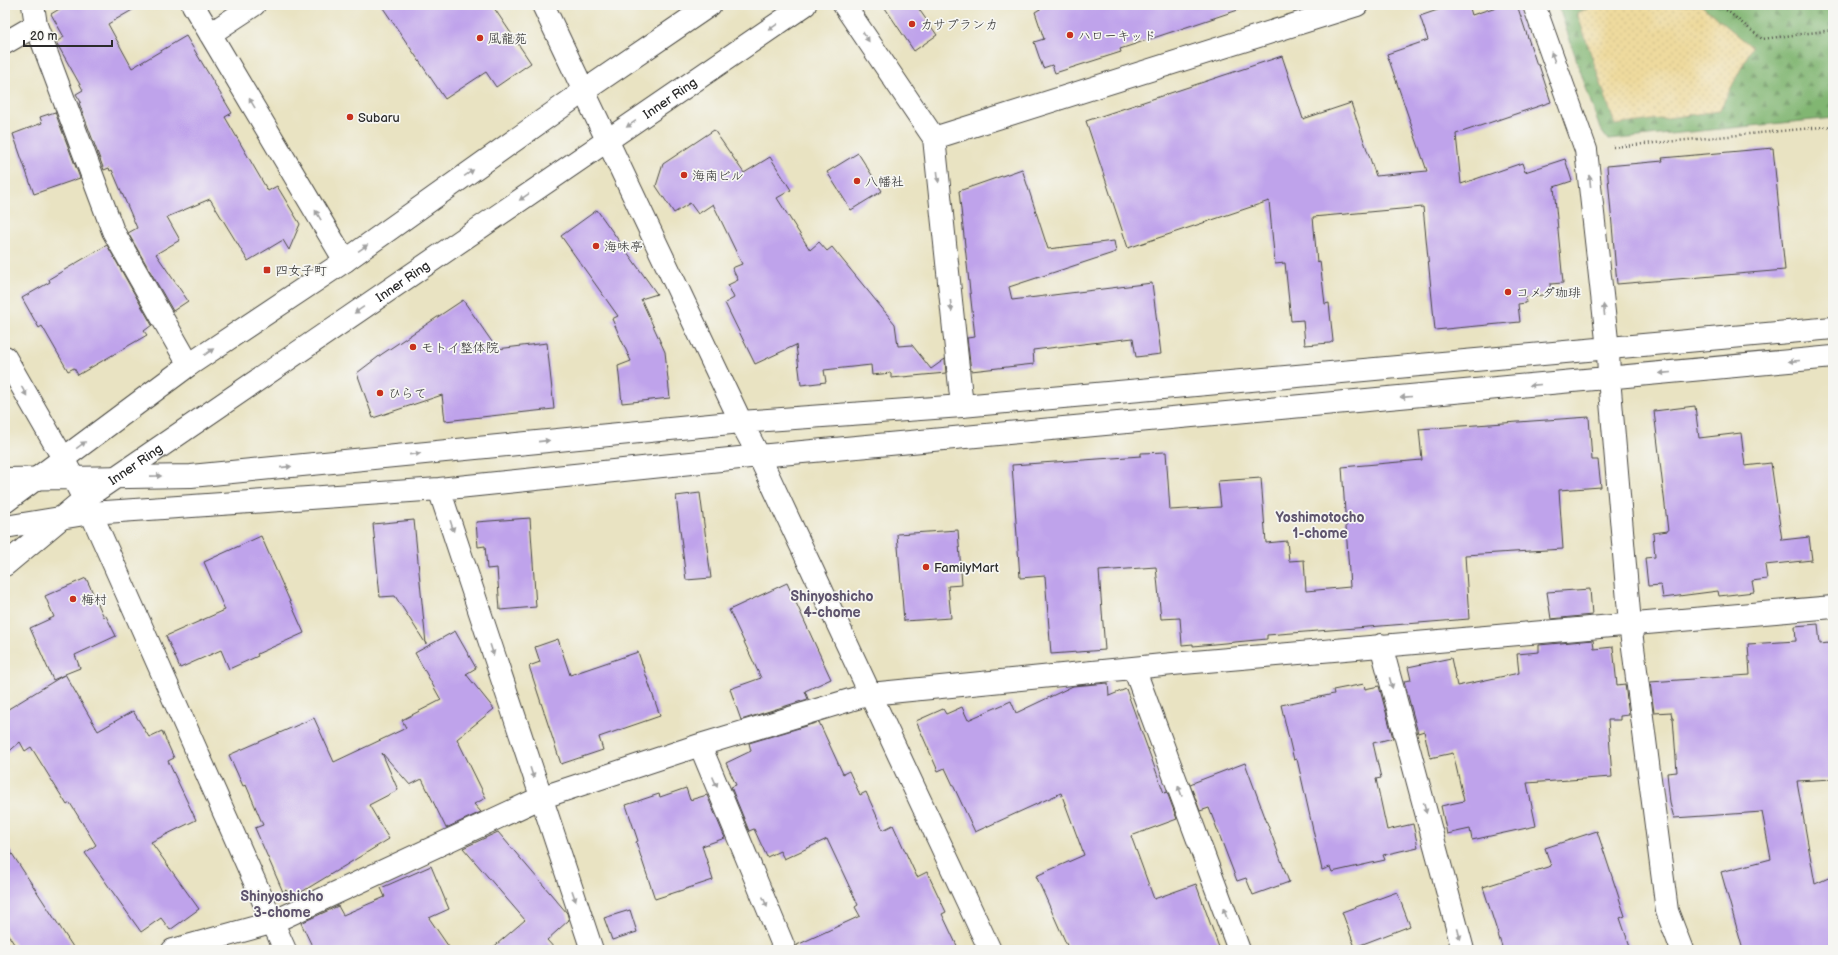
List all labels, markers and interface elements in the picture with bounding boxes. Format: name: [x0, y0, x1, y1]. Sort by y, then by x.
place label: カサブランカ: [920, 17, 998, 33]
marker: カサブランカ: [907, 19, 917, 29]
scale bar: [24, 22, 112, 48]
one-way arrow: [768, 23, 778, 31]
place label: ハローキッド: [1078, 28, 1156, 44]
text: 20 m: [30, 29, 57, 44]
marker: ハローキッド: [1065, 30, 1075, 40]
place label: 風龍苑: [488, 31, 527, 47]
one-way arrow: [862, 32, 870, 42]
marker: 風龍苑: [475, 33, 485, 43]
one-way arrow: [1549, 51, 1555, 63]
street label: Inner Ring: [640, 74, 700, 123]
one-way arrow: [248, 97, 255, 109]
place label: Subaru: [358, 110, 400, 126]
marker: Subaru: [345, 112, 355, 122]
one-way arrow: [626, 120, 636, 128]
place label: 海南ビル: [692, 168, 744, 184]
one-way arrow: [464, 169, 474, 177]
marker: 海南ビル: [679, 170, 689, 180]
one-way arrow: [935, 171, 941, 183]
place label: 八幡社: [865, 174, 904, 190]
one-way arrow: [1587, 175, 1593, 187]
marker: 八幡社: [852, 176, 862, 186]
one-way arrow: [519, 193, 529, 201]
one-way arrow: [315, 209, 322, 221]
place label: 海味亭: [604, 239, 643, 255]
marker: 海味亭: [591, 241, 601, 251]
one-way arrow: [358, 244, 368, 252]
street label: Inner Ring: [373, 258, 433, 306]
place label: 四女子町: [275, 263, 327, 279]
marker: 四女子町: [262, 265, 272, 275]
place label: コメダ珈琲: [1516, 285, 1581, 301]
marker: コメダ珈琲: [1503, 287, 1513, 297]
one-way arrow: [948, 300, 955, 312]
one-way arrow: [1601, 304, 1607, 316]
one-way arrow: [354, 306, 364, 314]
place label: モトイ整体院: [421, 340, 499, 356]
marker: モトイ整体院: [408, 342, 418, 352]
one-way arrow: [204, 348, 214, 356]
one-way arrow: [1788, 358, 1800, 364]
one-way arrow: [1659, 370, 1671, 376]
one-way arrow: [1529, 382, 1541, 388]
one-way arrow: [21, 385, 28, 396]
place label: ひらて: [388, 386, 427, 402]
marker: ひらて: [375, 388, 385, 398]
one-way arrow: [1400, 393, 1412, 400]
one-way arrow: [538, 438, 550, 444]
one-way arrow: [75, 441, 86, 449]
street label: Inner Ring: [106, 441, 166, 489]
one-way arrow: [409, 451, 421, 457]
one-way arrow: [279, 463, 292, 470]
one-way arrow: [150, 473, 163, 479]
district label: Yoshimotocho 1-chome: [1276, 509, 1364, 542]
one-way arrow: [449, 520, 455, 532]
place label: FamilyMart: [934, 560, 999, 576]
marker: FamilyMart: [921, 562, 931, 572]
district label: Shinyoshicho 4-chome: [791, 588, 873, 621]
place label: 梅村: [81, 592, 107, 608]
marker: 梅村: [68, 594, 78, 604]
one-way arrow: [489, 644, 495, 656]
one-way arrow: [1389, 676, 1395, 689]
one-way arrow: [530, 767, 536, 779]
one-way arrow: [712, 776, 718, 787]
one-way arrow: [1177, 785, 1183, 797]
one-way arrow: [1422, 802, 1428, 814]
district label: Shinyoshicho 3-chome: [241, 888, 323, 921]
one-way arrow: [571, 891, 577, 903]
one-way arrow: [762, 896, 768, 907]
one-way arrow: [1222, 907, 1228, 919]
one-way arrow: [1456, 928, 1462, 940]

